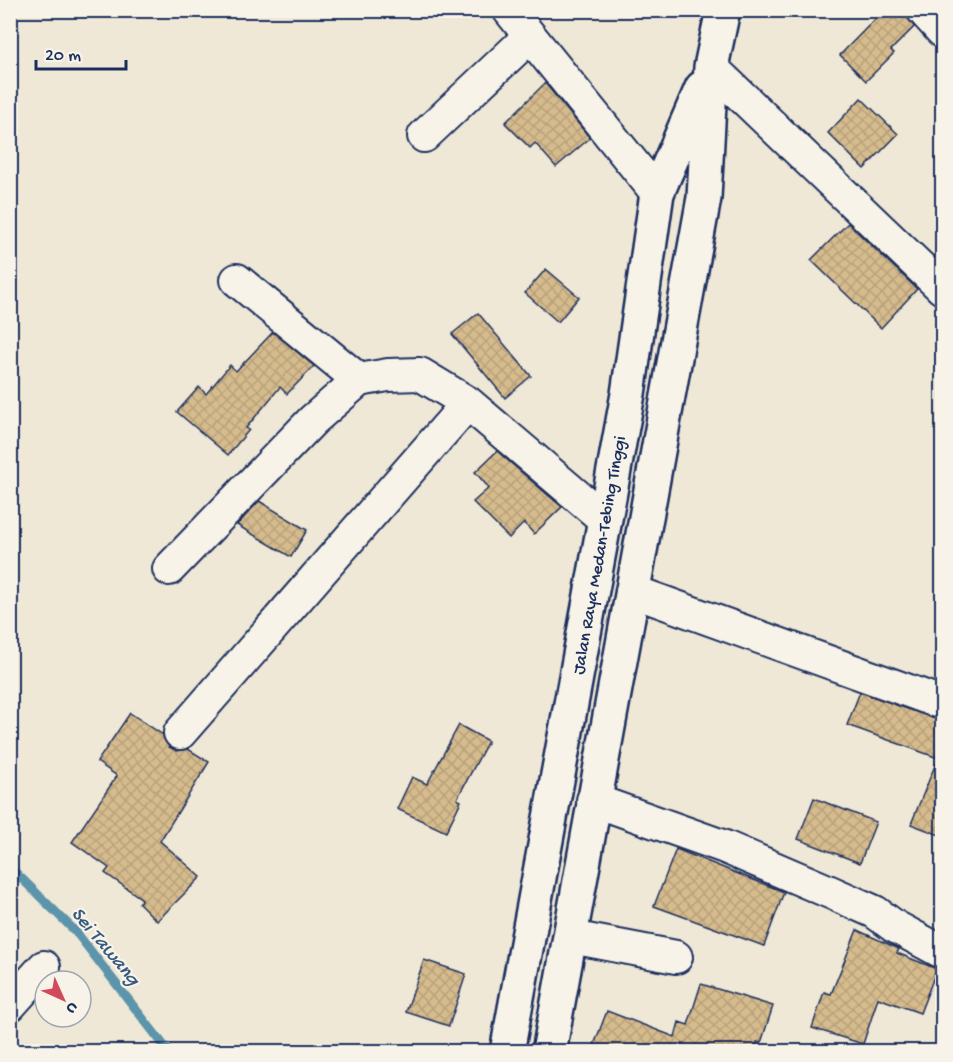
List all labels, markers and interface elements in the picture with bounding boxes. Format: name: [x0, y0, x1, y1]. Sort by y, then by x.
scale bar: [36, 33, 126, 71]
text: 20 m: [45, 46, 81, 67]
street label: Jalan Raya Medan-Tebing Tinggi: [569, 434, 632, 676]
water label: Sei Tawang: [65, 903, 145, 992]
north arrow: [33, 969, 93, 1029]
text: U: [61, 997, 81, 1018]

